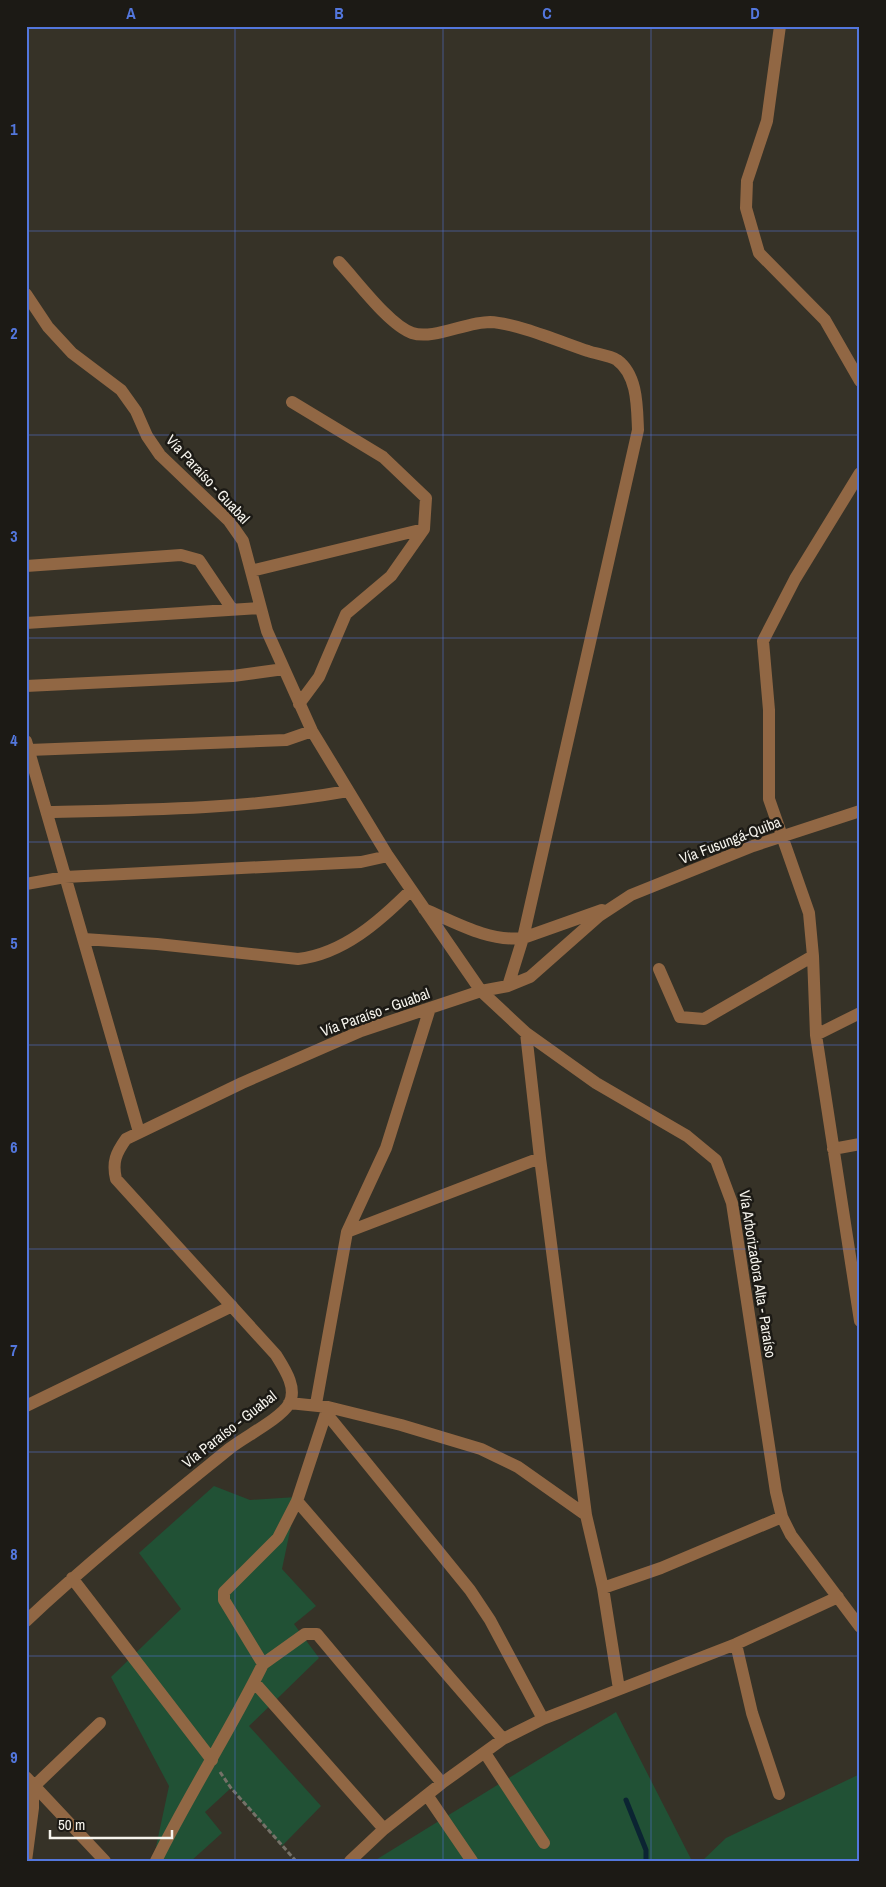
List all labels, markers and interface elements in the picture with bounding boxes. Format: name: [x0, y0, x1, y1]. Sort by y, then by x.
text: A: [126, 2, 136, 24]
text: B: [334, 2, 344, 24]
text: C: [542, 2, 552, 24]
text: D: [750, 2, 760, 24]
text: 1: [10, 118, 18, 140]
text: 2: [10, 322, 18, 344]
street label: Vía Paraíso - Guabal: [161, 430, 255, 528]
text: 3: [10, 525, 18, 547]
text: 4: [10, 729, 18, 751]
street label: Vía Fusungá-Quiba: [676, 811, 784, 869]
text: 5: [10, 932, 18, 954]
street label: Vía Paraíso - Guabal: [318, 983, 432, 1041]
text: 6: [10, 1136, 18, 1158]
street label: Vía Arborizadora Alta - Paraíso: [734, 1189, 782, 1359]
text: 7: [10, 1339, 18, 1361]
street label: Vía Paraíso - Guabal: [177, 1385, 281, 1473]
text: 8: [10, 1543, 18, 1565]
text: 9: [10, 1746, 18, 1768]
scale bar: [50, 1807, 172, 1839]
text: 50 m: [58, 1814, 85, 1835]

